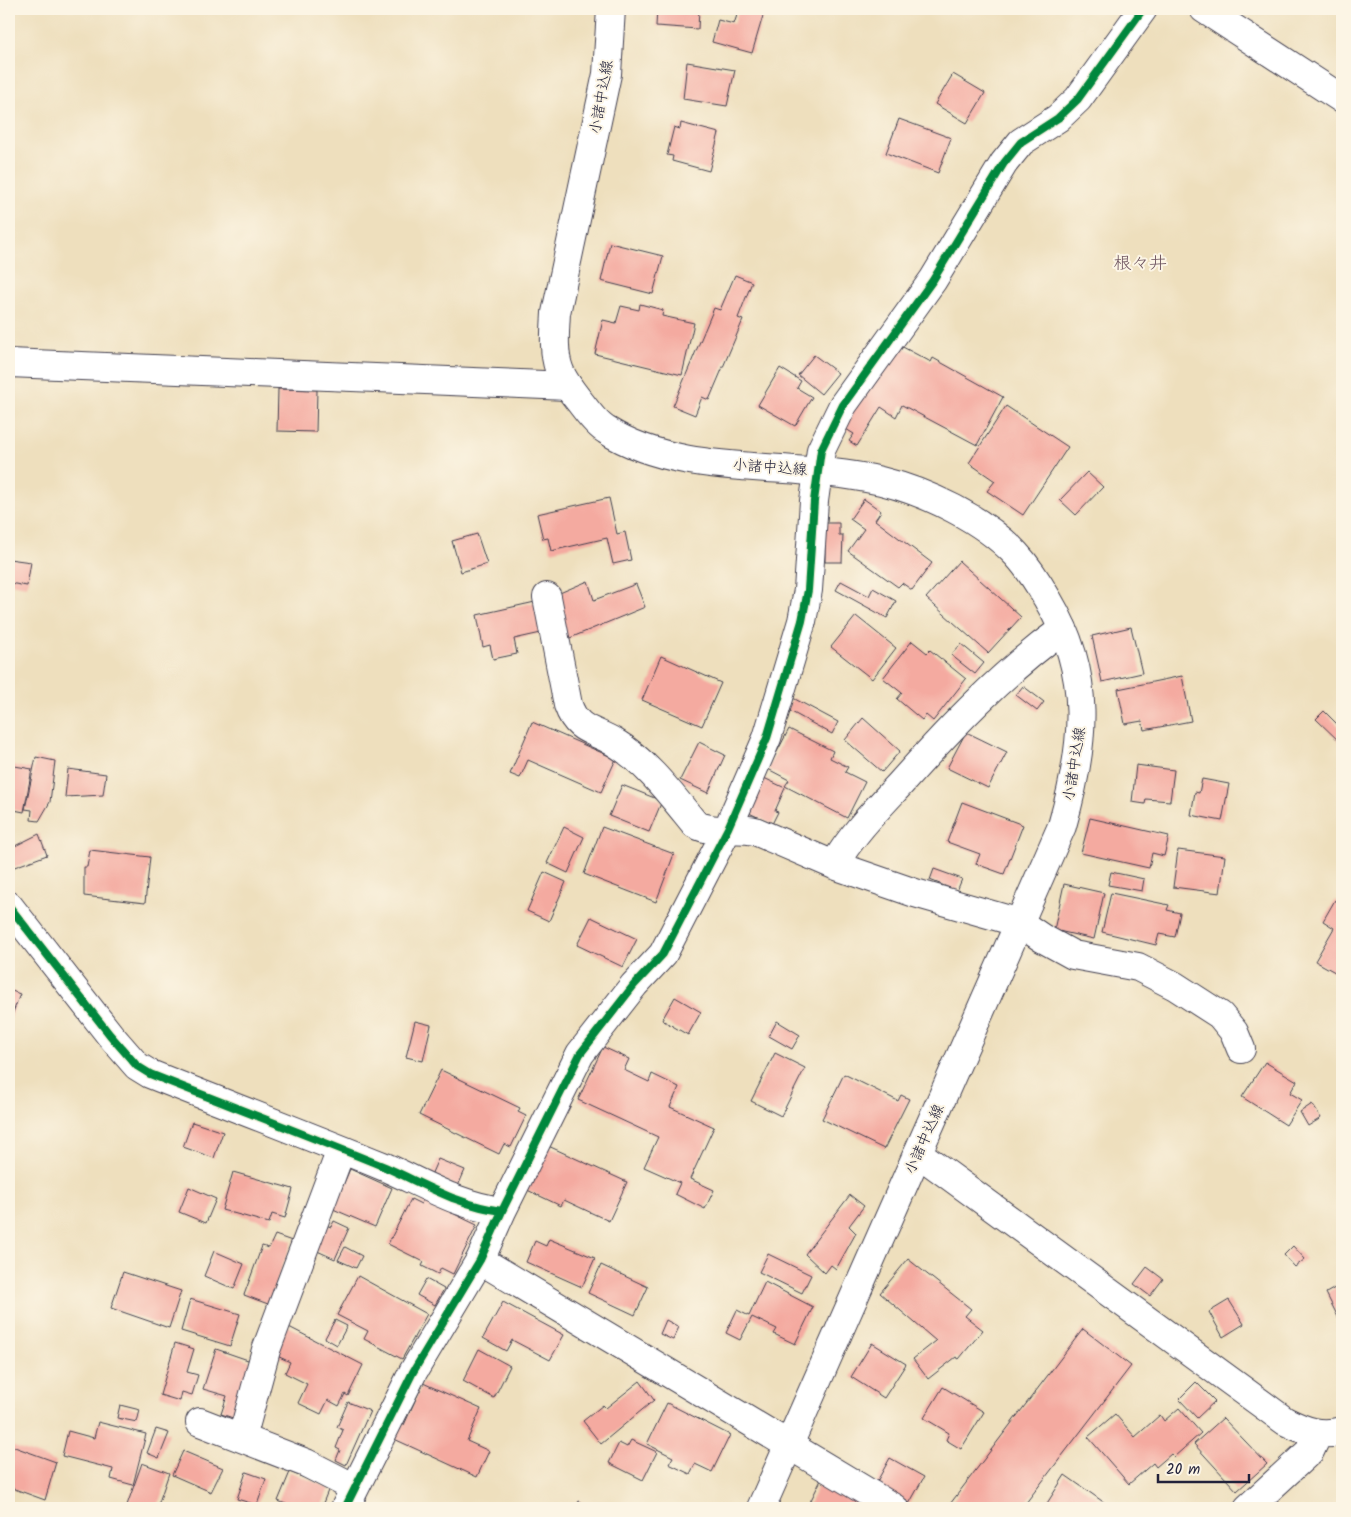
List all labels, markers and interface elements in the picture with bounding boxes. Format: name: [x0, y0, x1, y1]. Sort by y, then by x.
street label: 小諸中込線: [584, 58, 620, 136]
district label: 根々井: [1113, 250, 1167, 279]
street label: 小諸中込線: [732, 453, 808, 483]
street label: 小諸中込線: [1057, 725, 1093, 803]
street label: 小諸中込線: [899, 1100, 951, 1179]
scale bar: [1158, 1452, 1250, 1484]
text: 20 m: [1166, 1458, 1200, 1482]

